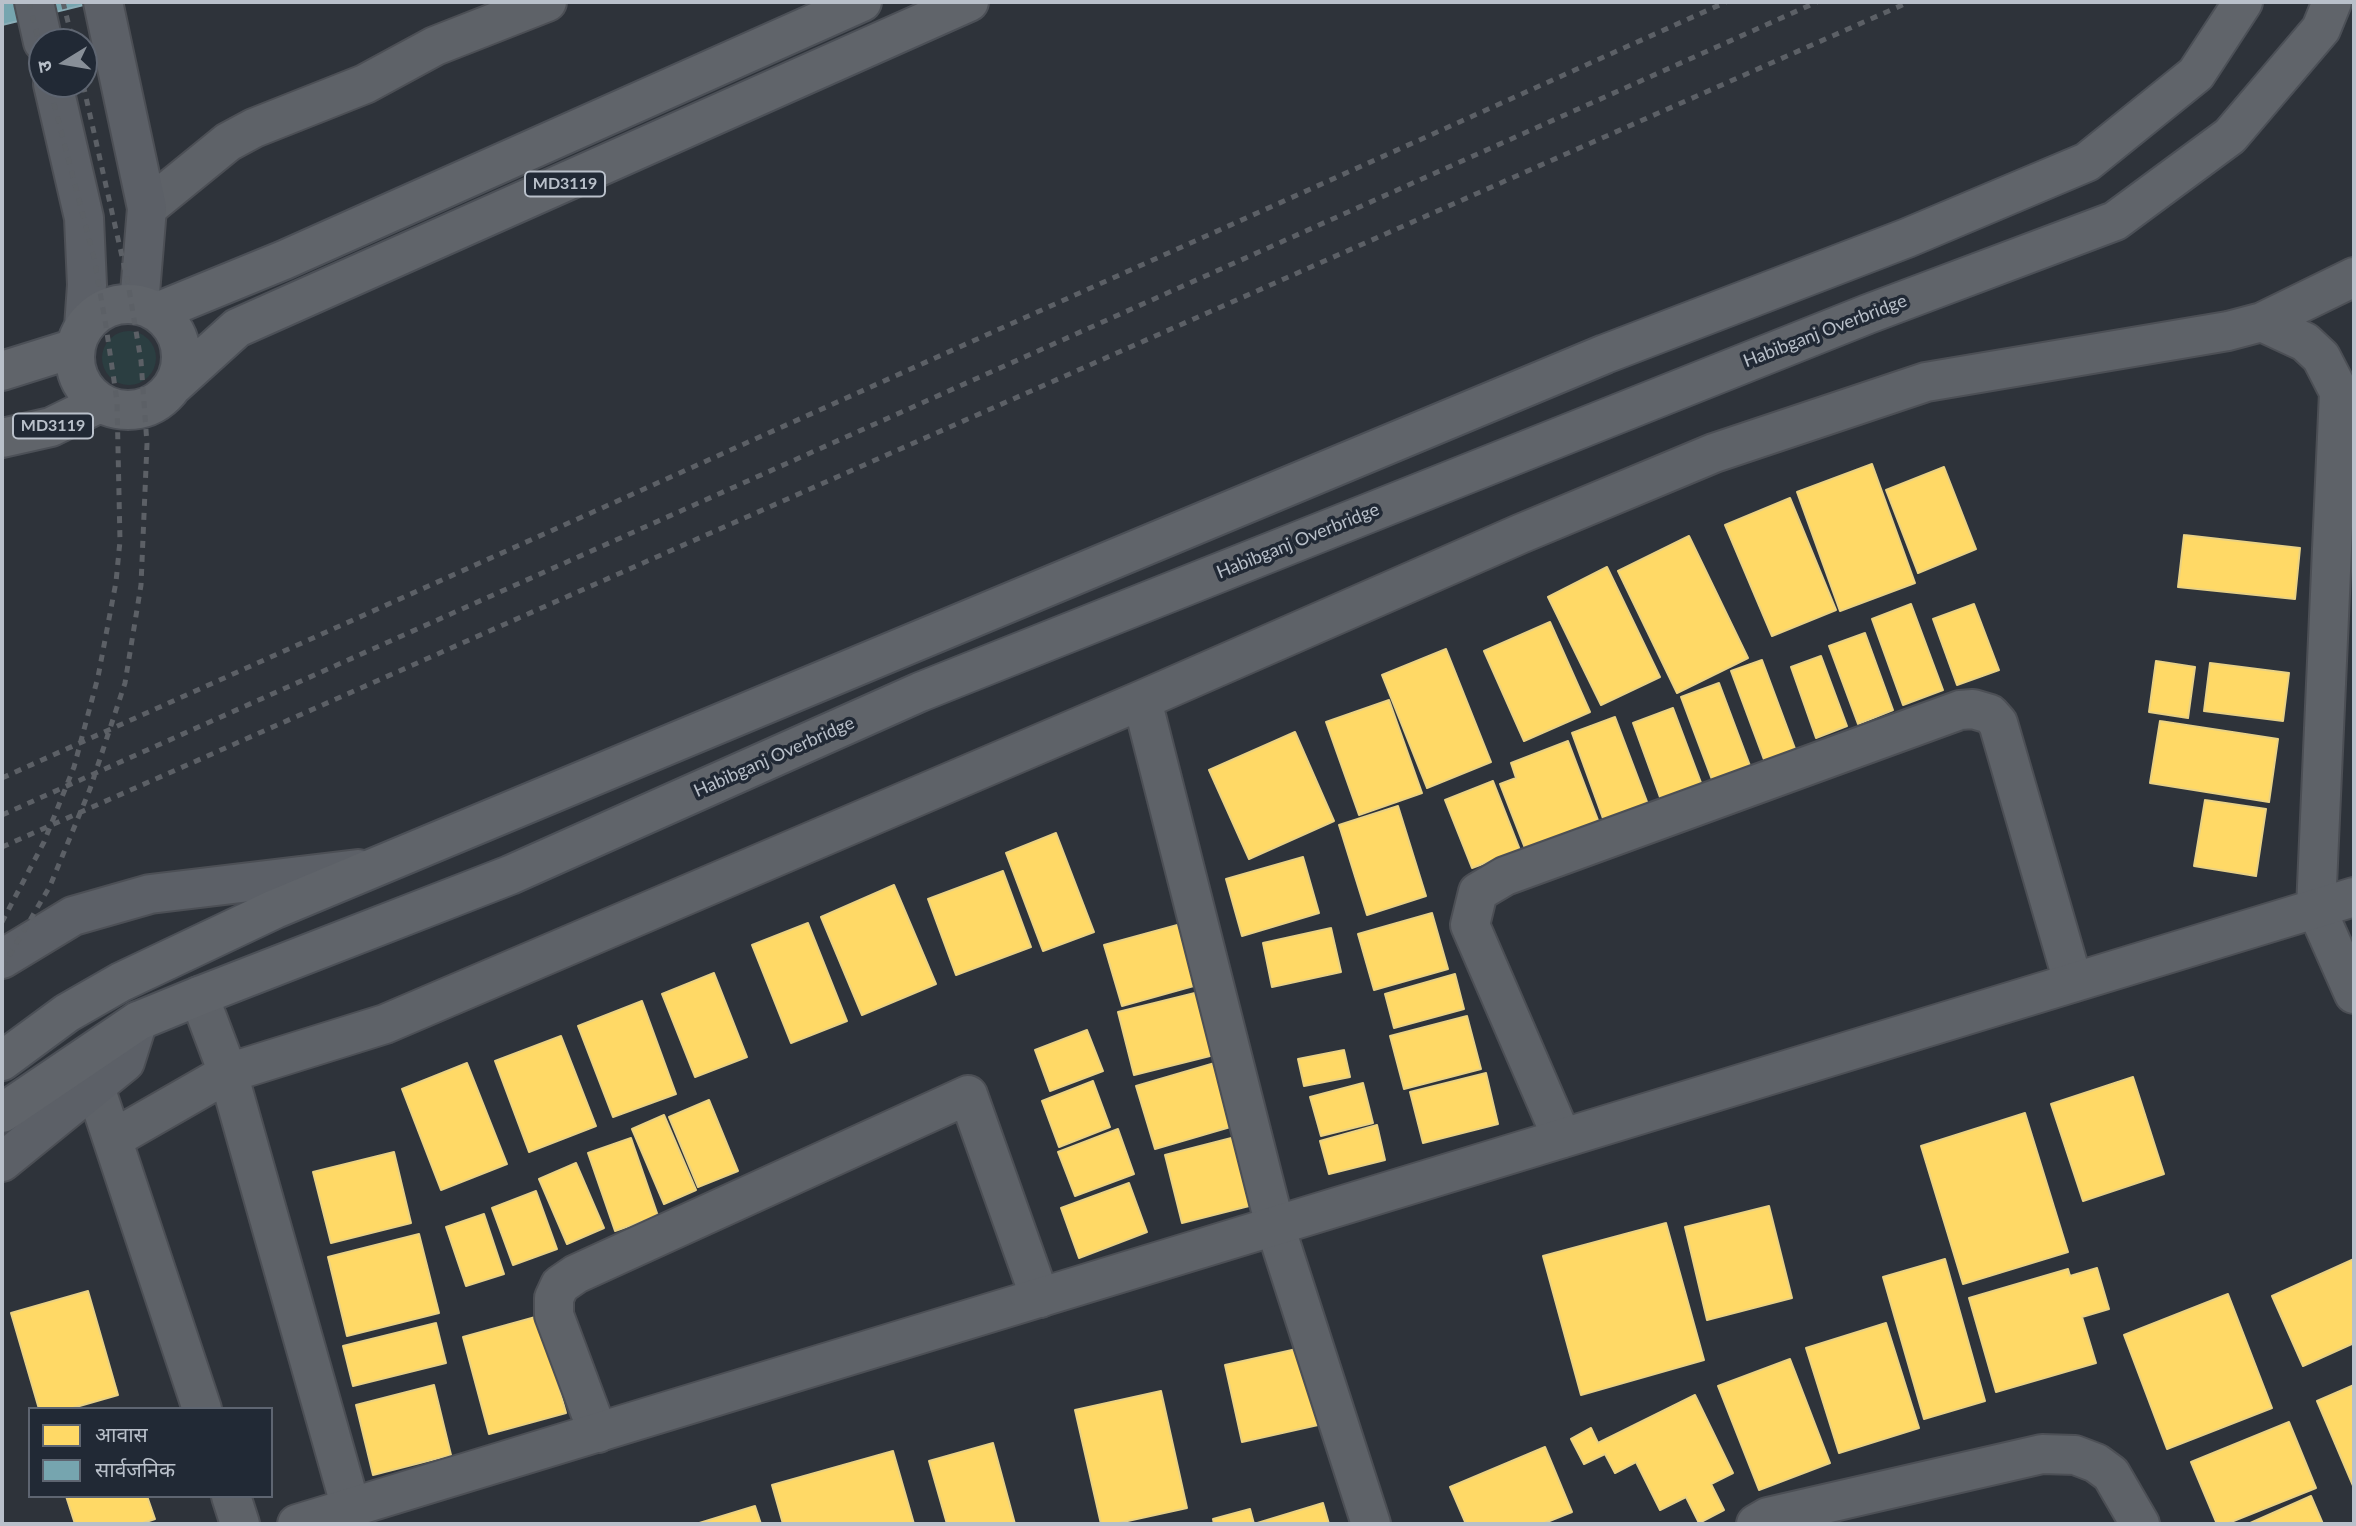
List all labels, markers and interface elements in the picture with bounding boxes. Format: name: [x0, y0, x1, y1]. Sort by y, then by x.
north arrow: [28, 28, 98, 98]
text: उ: [32, 59, 56, 74]
road number: MD3119: [525, 172, 605, 196]
street label: Habibganj Overbridge: [1740, 290, 1910, 372]
road number: MD3119: [13, 414, 93, 438]
street label: Habibganj Overbridge: [1214, 499, 1382, 583]
street label: Habibganj Overbridge: [690, 712, 858, 802]
legend: [28, 1407, 273, 1498]
text: आवास: [95, 1421, 148, 1446]
text: सार्वजनिक: [95, 1456, 175, 1481]

